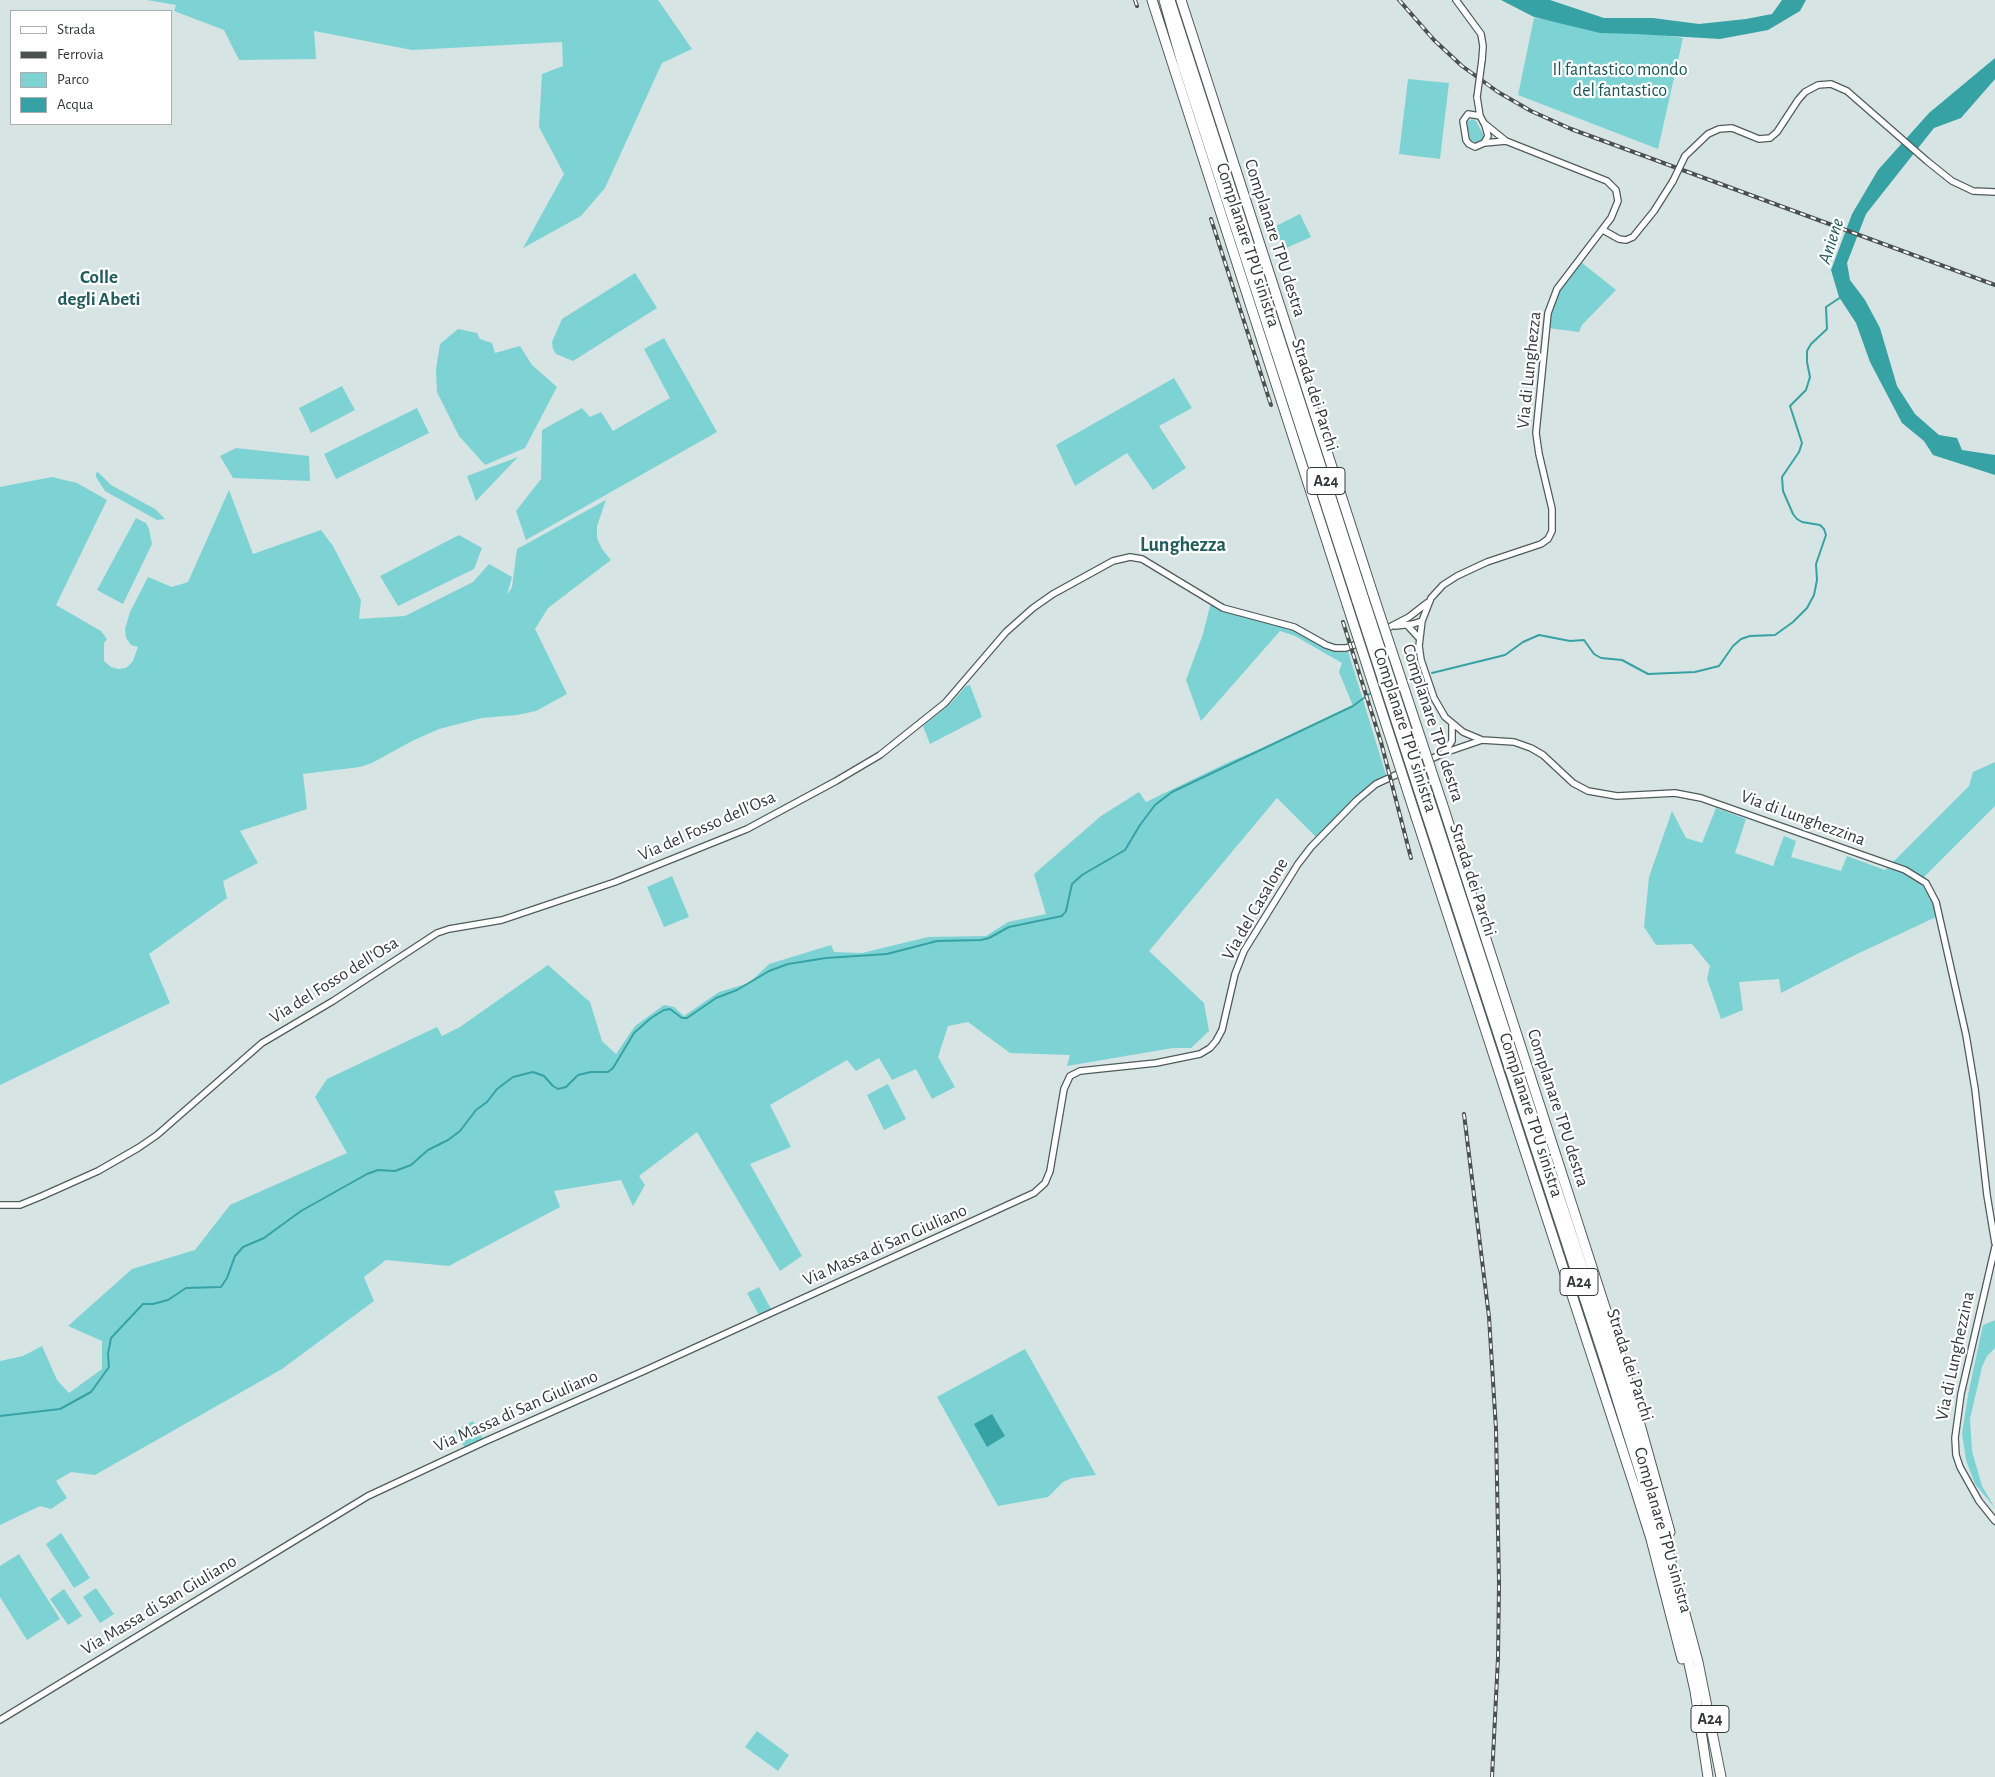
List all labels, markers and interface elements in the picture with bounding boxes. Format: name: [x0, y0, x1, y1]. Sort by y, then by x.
legend: [10, 10, 172, 125]
text: Strada: [57, 22, 95, 37]
text: Ferrovia: [57, 47, 104, 62]
park label: Il fantastico mondo del fantastico: [1553, 59, 1687, 102]
text: Parco: [57, 72, 89, 87]
text: Acqua: [57, 97, 93, 112]
street label: Complanare TPU destra: [1239, 156, 1311, 320]
street label: Complanare TPU sinistra: [1211, 160, 1285, 330]
water label: Aniene: [1813, 215, 1849, 267]
district label: Colle degli Abeti: [58, 266, 140, 310]
street label: Via di Lunghezza: [1512, 310, 1546, 430]
street label: Strada dei Parchi: [1287, 336, 1343, 454]
road number: A24: [1307, 468, 1345, 494]
district label: Lunghezza: [1140, 533, 1226, 557]
street label: Complanare TPU destra: [1397, 641, 1469, 805]
street label: Complanare TPU sinistra: [1368, 645, 1442, 815]
street label: Via di Lunghezzina: [1738, 785, 1868, 851]
street label: Via del Fosso dell'Osa: [635, 786, 779, 866]
street label: Strada dei Parchi: [1445, 821, 1501, 939]
street label: Via del Casalone: [1217, 854, 1293, 964]
street label: Via del Fosso dell'Osa: [266, 932, 402, 1028]
street label: Complanare TPU destra: [1522, 1026, 1594, 1190]
street label: Complanare TPU sinistra: [1494, 1030, 1568, 1200]
street label: Via Massa di San Giuliano: [800, 1199, 970, 1291]
road number: A24: [1560, 1268, 1598, 1295]
street label: Via di Lunghezzina: [1931, 1289, 1979, 1423]
street label: Strada dei Parchi: [1602, 1306, 1658, 1424]
street label: Via Massa di San Giuliano: [431, 1365, 601, 1457]
street label: Complanare TPU sinistra: [1629, 1444, 1697, 1616]
street label: Via Massa di San Giuliano: [77, 1550, 241, 1660]
road number: A24: [1691, 1706, 1729, 1732]

